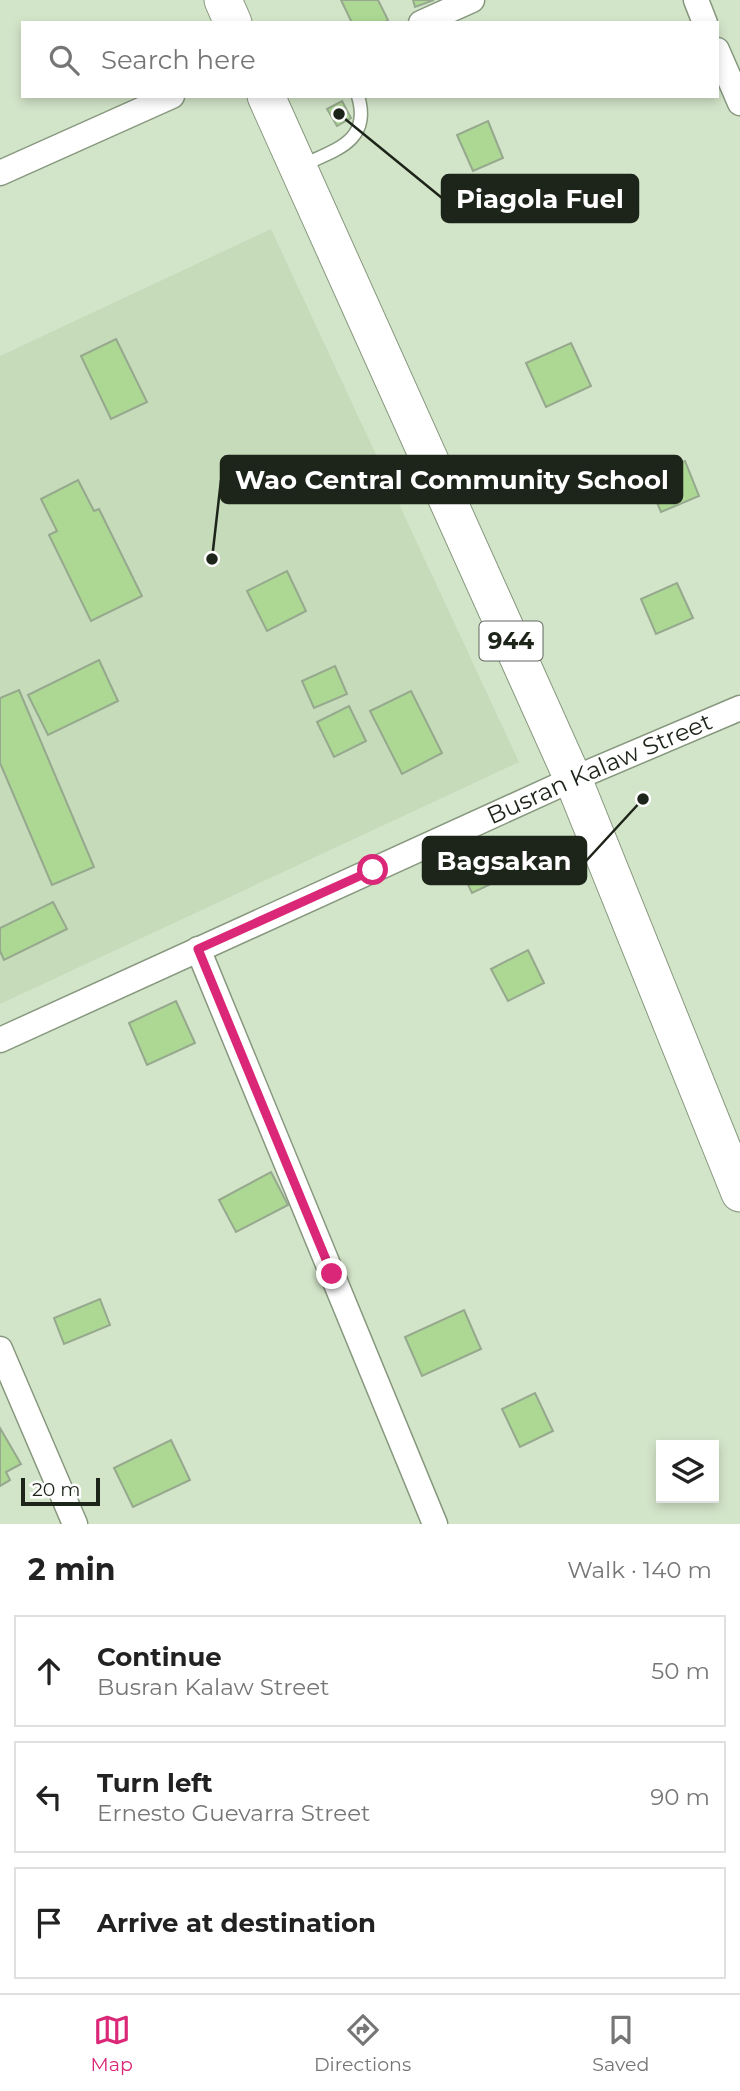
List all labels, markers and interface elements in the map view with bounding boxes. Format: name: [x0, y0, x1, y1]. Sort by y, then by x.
search box: [21, 21, 719, 98]
icon: search: [45, 41, 83, 79]
text: Search here: [101, 44, 256, 76]
callout: Piagola Fuel: [442, 175, 638, 222]
text: Piagola Fuel: [456, 183, 624, 215]
callout: Wao Central Community School: [221, 456, 682, 503]
text: Wao Central Community School: [235, 464, 669, 496]
road number: 944: [480, 622, 542, 660]
street label: Busran Kalaw Street: [482, 707, 716, 830]
callout: Bagsakan: [423, 837, 586, 884]
text: Bagsakan: [437, 845, 571, 877]
route start: [357, 854, 388, 885]
route end: [316, 1258, 347, 1289]
map controls: [656, 1440, 719, 1503]
button: layers: [656, 1440, 719, 1503]
scale bar: [21, 1475, 100, 1507]
text: 20 m: [32, 1478, 80, 1501]
text: 2 min: [28, 1551, 115, 1588]
text: Walk · 140 m: [567, 1556, 712, 1584]
text: Continue: [97, 1641, 222, 1673]
icon: ahead: [30, 1652, 68, 1690]
text: 50 m: [651, 1657, 710, 1685]
text: Busran Kalaw Street: [97, 1673, 329, 1701]
text: Turn left: [97, 1767, 213, 1799]
icon: left: [30, 1778, 68, 1816]
text: 90 m: [650, 1783, 710, 1811]
text: Ernesto Guevarra Street: [97, 1799, 370, 1827]
icon: arrive: [30, 1904, 68, 1942]
text: Arrive at destination: [97, 1907, 376, 1939]
tab: Map: [91, 2011, 133, 2076]
tab: Directions: [314, 2011, 411, 2076]
tab: Saved: [592, 2011, 649, 2076]

